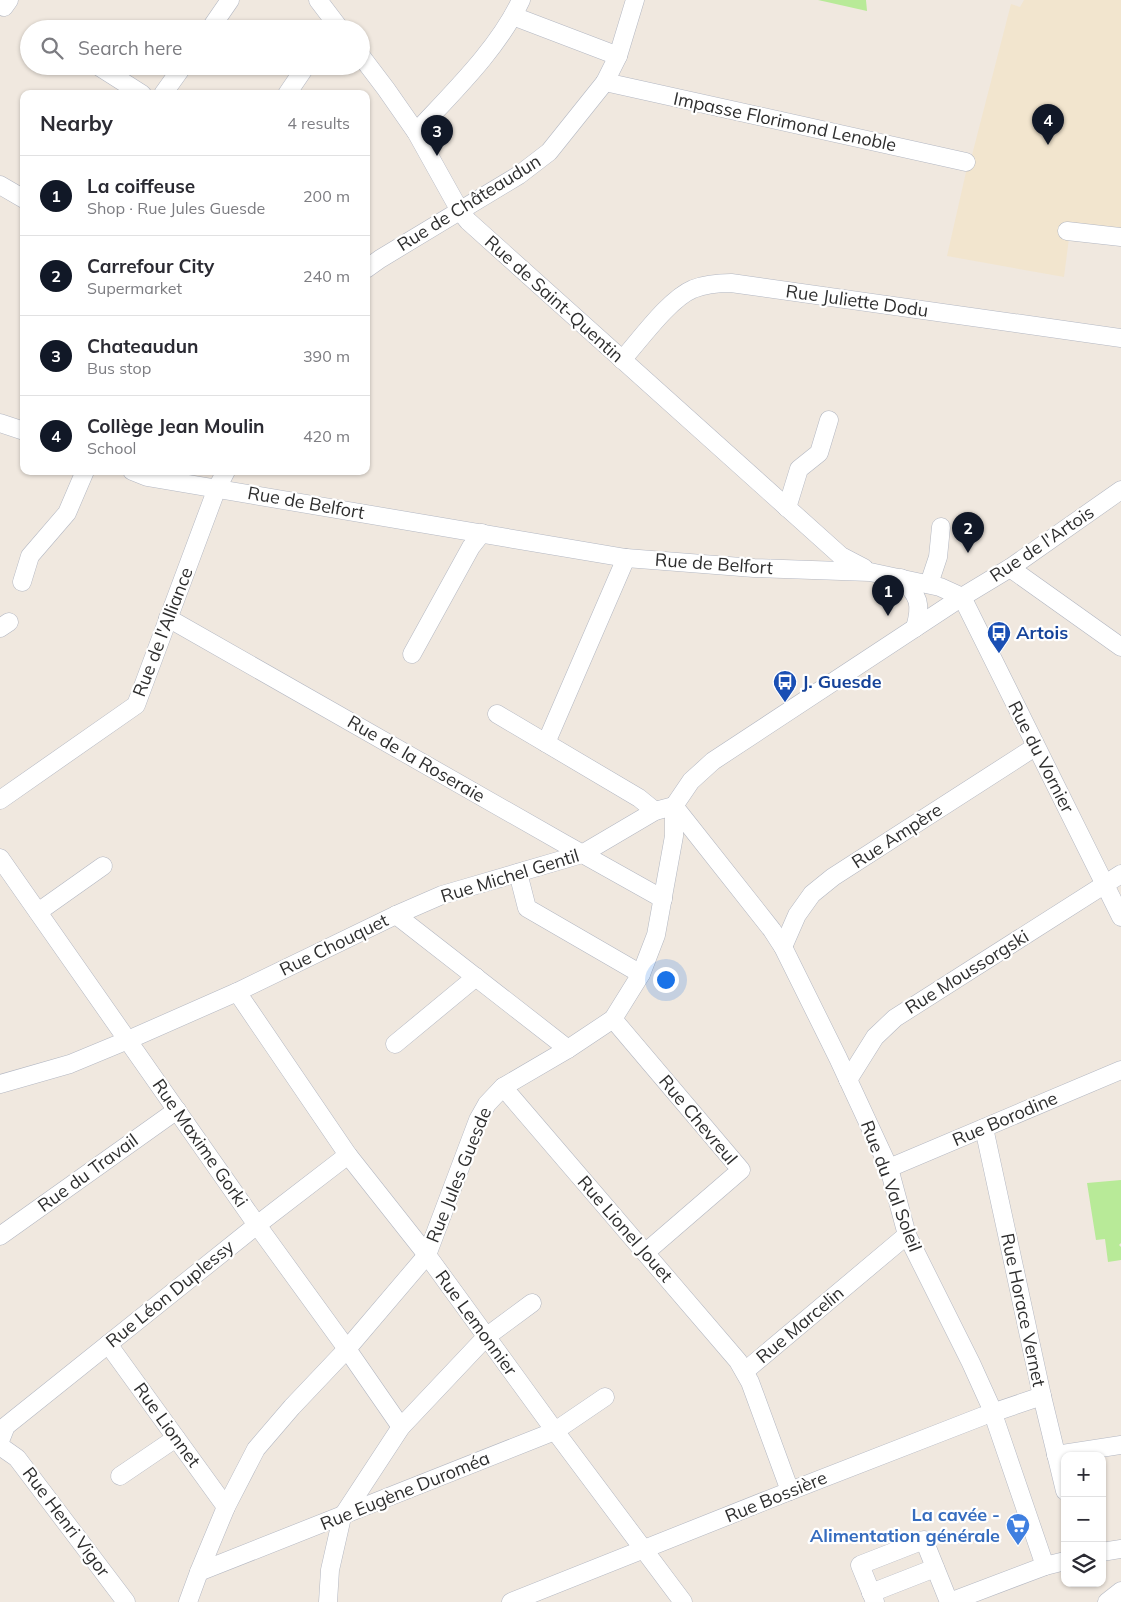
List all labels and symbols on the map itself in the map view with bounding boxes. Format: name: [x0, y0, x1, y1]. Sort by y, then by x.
street label: Impasse Florimond Lenoble: [672, 87, 899, 156]
pin: 4: [1032, 104, 1064, 145]
pin: 3: [421, 115, 453, 156]
street label: Rue de Châteaudun: [393, 149, 545, 256]
street label: Rue de Saint-Quentin: [480, 230, 629, 367]
street label: Rue Juliette Dodu: [784, 279, 930, 322]
street label: Rue de Belfort: [246, 481, 366, 524]
street label: Rue de l'Artois: [985, 500, 1098, 587]
pin: 2: [952, 512, 984, 553]
street label: Rue de Belfort: [654, 548, 774, 579]
street label: Rue de l'Alliance: [127, 564, 198, 700]
pin: 1: [872, 575, 904, 616]
bus stop icon: Artois: [986, 620, 1012, 654]
place label: Artois: [1016, 621, 1068, 644]
bus stop icon: J. Guesde: [772, 669, 798, 703]
place label: J. Guesde: [802, 670, 882, 693]
street label: Rue du Vornier: [1003, 697, 1080, 817]
street label: Rue de la Roseraie: [343, 710, 489, 807]
street label: Rue Ampère: [847, 798, 946, 873]
street label: Rue Michel Gentil: [438, 844, 582, 908]
street label: Rue Chouquet: [276, 908, 392, 981]
street label: Rue Moussorgski: [901, 924, 1033, 1019]
your location: [653, 967, 679, 993]
street label: Rue Chevreul: [654, 1070, 743, 1169]
street label: Rue Maxime Gorki: [148, 1074, 253, 1211]
street label: Rue Borodine: [949, 1086, 1061, 1151]
street label: Rue Jules Guesde: [421, 1104, 496, 1246]
street label: Rue du Val Soleil: [856, 1117, 927, 1255]
street label: Rue du Travail: [33, 1128, 142, 1217]
street label: Rue Lionel Jouet: [573, 1171, 678, 1287]
street label: Rue Horace Vernet: [996, 1231, 1051, 1389]
street label: Rue Léon Duplessy: [101, 1235, 239, 1352]
street label: Rue Lemonnier: [430, 1266, 523, 1380]
street label: Rue Marcelin: [751, 1281, 848, 1368]
street label: Rue Lionnet: [129, 1378, 206, 1471]
street label: Rue Eugène Duroméa: [317, 1446, 493, 1535]
street label: Rue Henri Vigor: [18, 1462, 115, 1581]
street label: Rue Bossière: [721, 1466, 830, 1527]
place label: La cavée - Alimentation générale: [810, 1503, 1000, 1547]
supermarket icon: La cavée - Alimentation générale: [1005, 1512, 1031, 1546]

